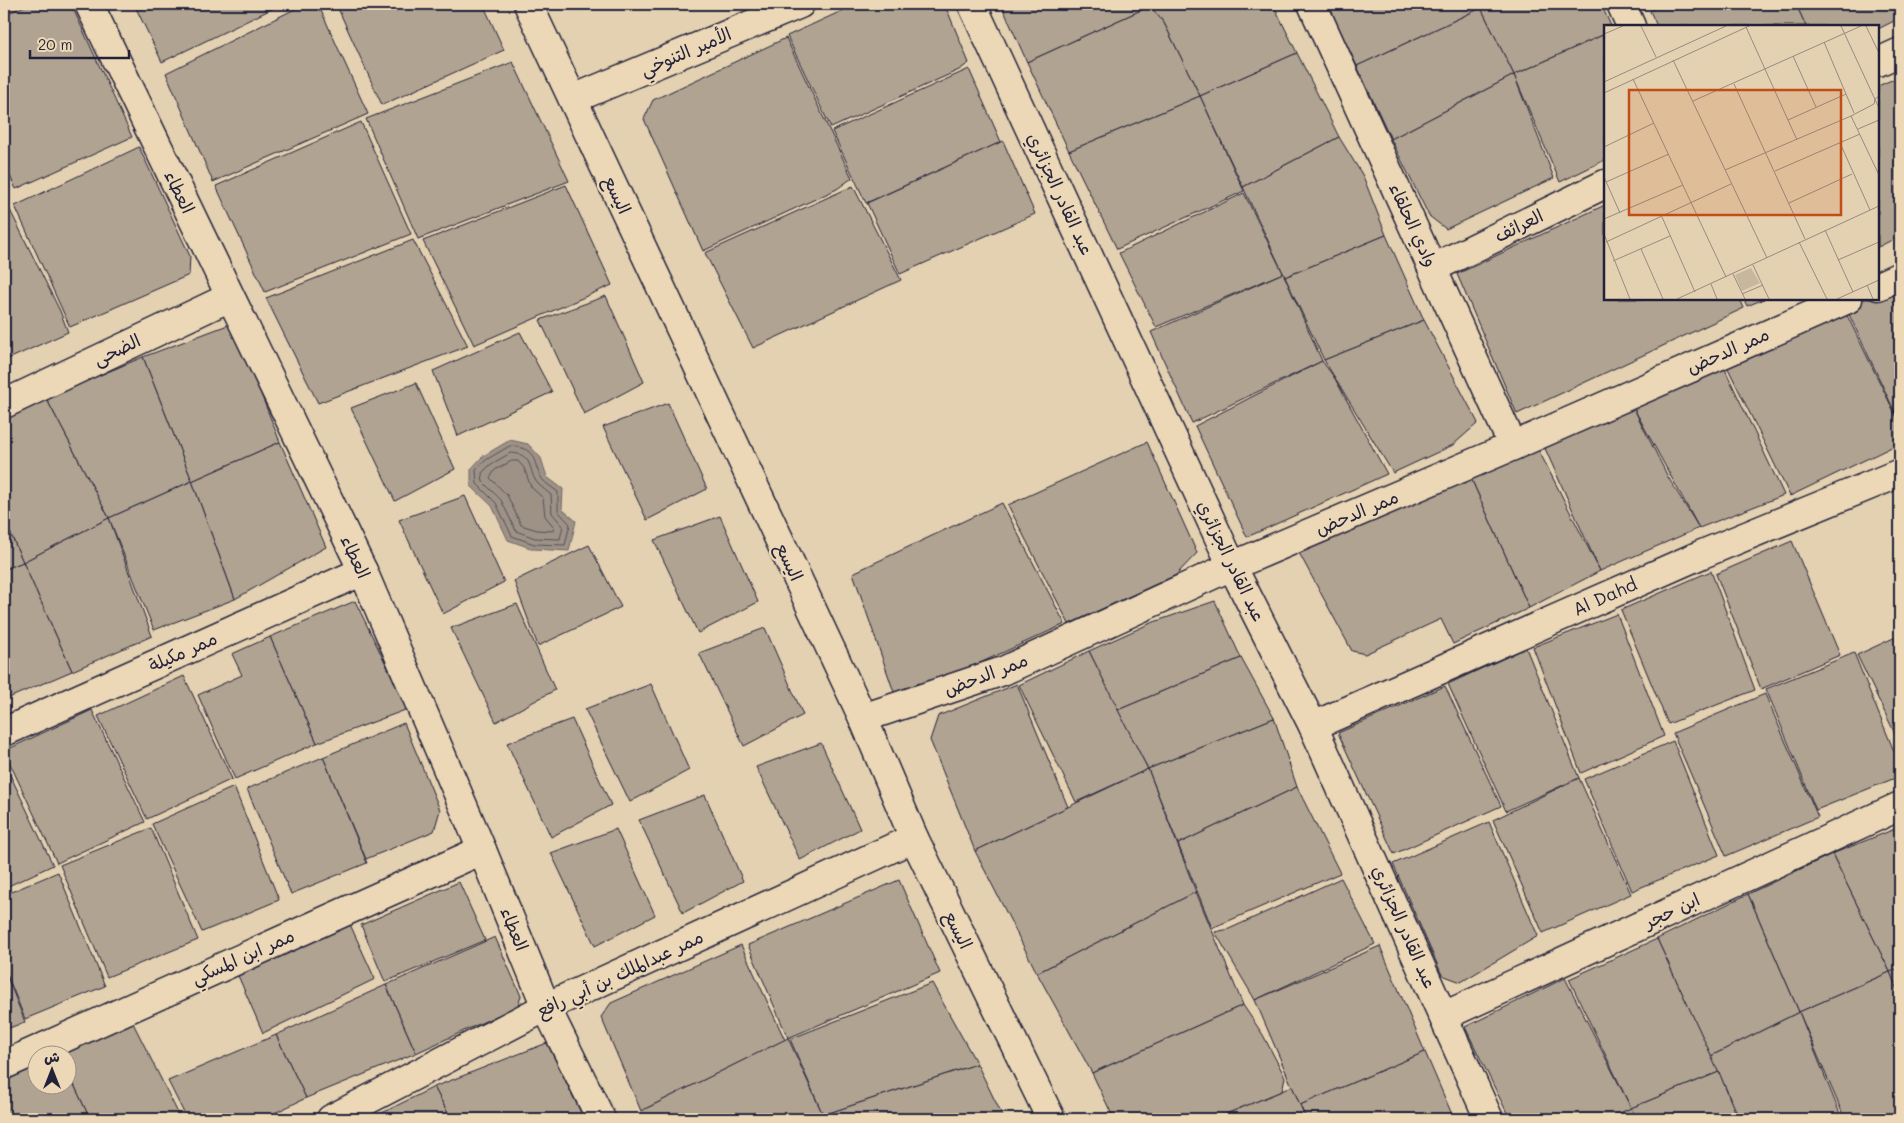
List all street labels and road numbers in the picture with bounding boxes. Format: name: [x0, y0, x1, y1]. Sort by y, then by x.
street label: الأمير التنوخي: [636, 21, 737, 86]
street label: عبد القادر الجزائري: [1020, 129, 1100, 259]
street label: العطاء: [159, 166, 201, 217]
street label: اليسع: [597, 171, 637, 219]
street label: وادي الحلقاء: [1382, 179, 1444, 271]
street label: العرائف: [1490, 203, 1547, 247]
street label: ممر الدحض: [1683, 321, 1773, 379]
street label: الضحى: [89, 328, 144, 370]
street label: ممر الدحض: [1311, 484, 1402, 540]
street label: عبد القادر الجزائري: [1190, 496, 1272, 626]
street label: العطاء: [335, 531, 376, 582]
street label: اليسع: [769, 538, 809, 586]
street label: Al Dahd: [1569, 571, 1640, 621]
street label: ممر مكيلة: [145, 625, 221, 677]
street label: ممر الدحض: [940, 647, 1031, 701]
street label: عبد القادر الجزائري: [1365, 861, 1443, 993]
street label: ابن حجر: [1638, 887, 1703, 934]
street label: العطاء: [495, 903, 535, 954]
street label: اليسع: [938, 906, 978, 954]
street label: ممر ابن المسكي: [187, 923, 300, 994]
street label: ممر عبدالملك بن أبي رافع: [532, 924, 709, 1027]

